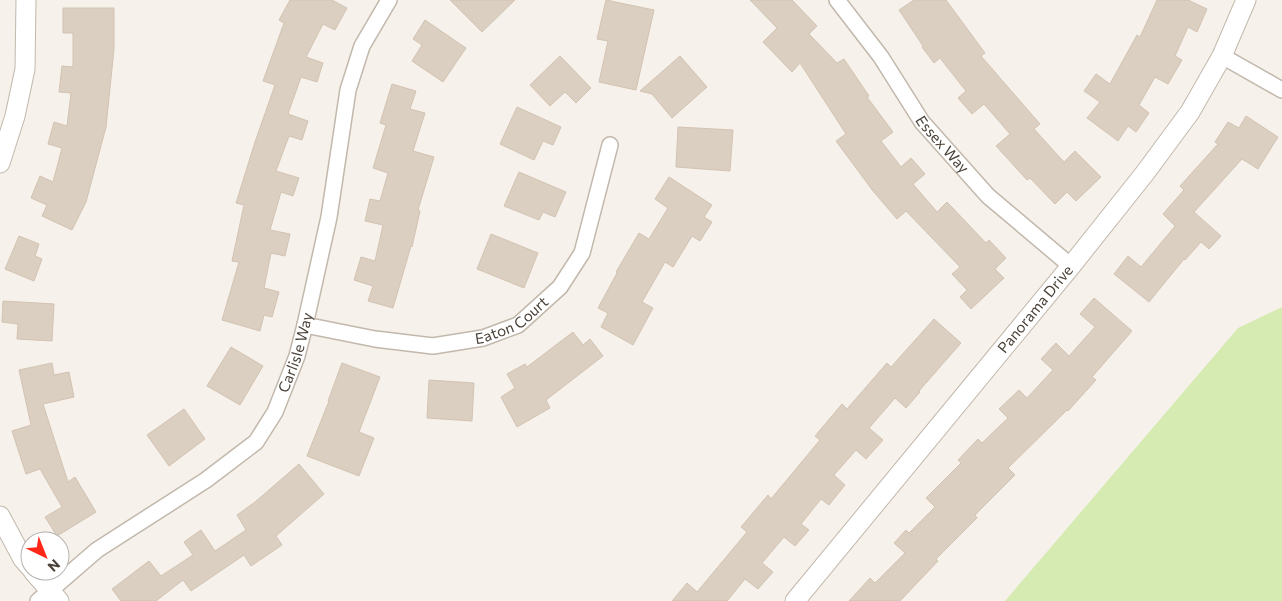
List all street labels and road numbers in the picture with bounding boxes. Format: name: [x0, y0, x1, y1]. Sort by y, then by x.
street label: Essex Way: [912, 112, 973, 177]
street label: Panorama Drive: [993, 261, 1076, 356]
street label: Eaton Court: [474, 292, 551, 347]
street label: Carlisle Way: [274, 310, 316, 395]

